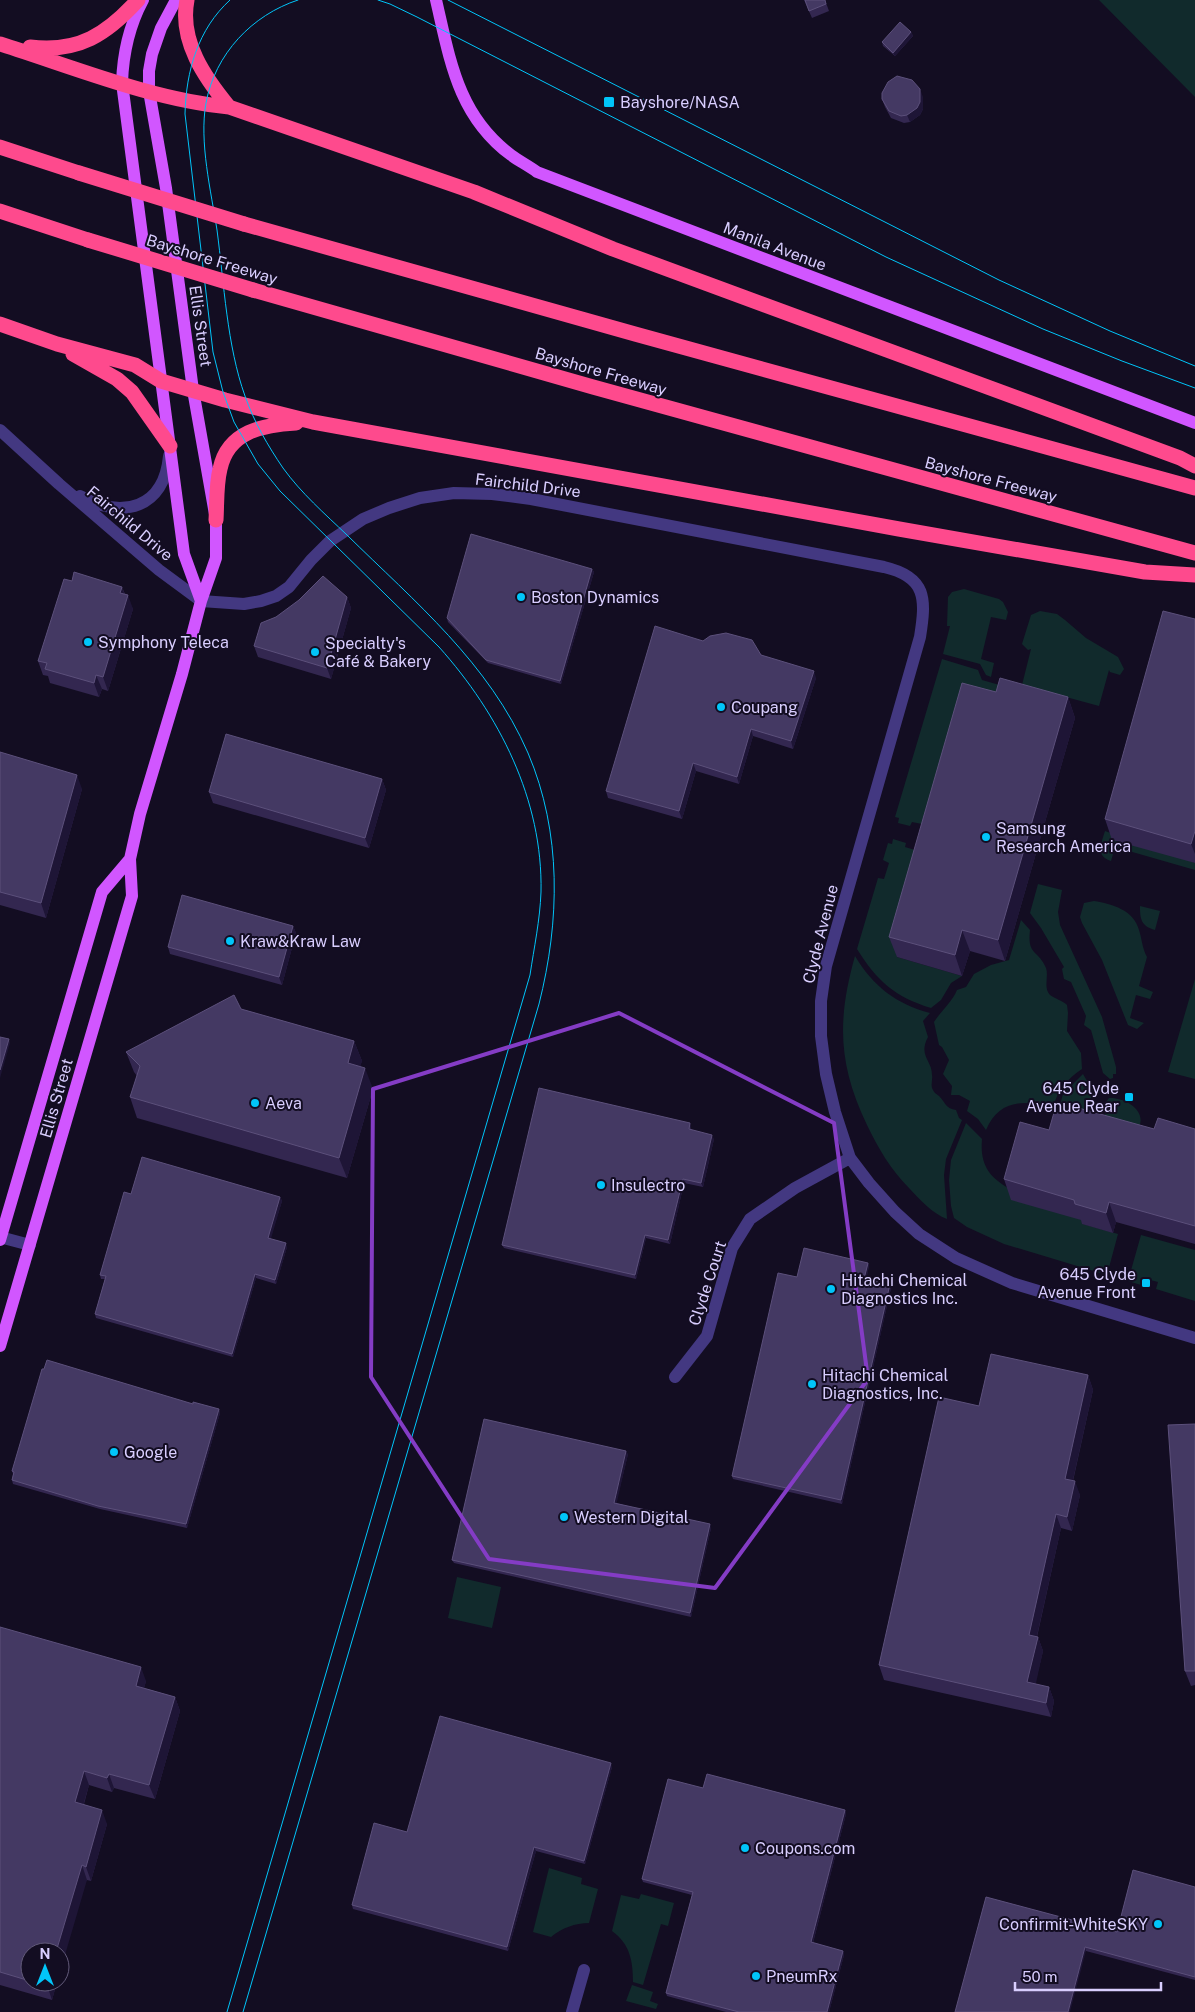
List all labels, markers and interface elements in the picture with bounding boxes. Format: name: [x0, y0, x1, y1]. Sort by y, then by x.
place label: Bayshore/NASA: [620, 93, 740, 112]
marker: Bayshore/NASA: [602, 95, 616, 109]
street label: Manila Avenue: [721, 218, 829, 275]
street label: Bayshore Freeway: [144, 230, 280, 289]
street label: Ellis Street: [185, 284, 216, 368]
street label: Bayshore Freeway: [533, 344, 669, 399]
street label: Bayshore Freeway: [923, 453, 1059, 506]
street label: Fairchild Drive: [474, 470, 582, 501]
street label: Fairchild Drive: [83, 482, 177, 565]
place label: Boston Dynamics: [531, 588, 659, 607]
marker: Boston Dynamics: [515, 591, 527, 603]
place label: Symphony Teleca: [98, 633, 229, 652]
place label: Specialty's Café & Bakery: [325, 634, 432, 671]
marker: Symphony Teleca: [82, 636, 94, 648]
marker: Specialty's Café & Bakery: [309, 646, 321, 658]
place label: Coupang: [731, 698, 798, 717]
marker: Coupang: [715, 701, 727, 713]
place label: Samsung Research America: [996, 819, 1131, 856]
marker: Samsung Research America: [980, 831, 992, 843]
street label: Clyde Avenue: [799, 883, 842, 986]
place label: Kraw&Kraw Law: [240, 932, 362, 951]
marker: Kraw&Kraw Law: [224, 935, 236, 947]
street label: Ellis Street: [36, 1056, 77, 1140]
place label: 645 Clyde Avenue Rear: [1026, 1079, 1119, 1116]
marker: 645 Clyde Avenue Rear: [1123, 1091, 1135, 1103]
place label: Aeva: [265, 1094, 302, 1113]
marker: Aeva: [249, 1097, 261, 1109]
place label: Insulectro: [611, 1176, 685, 1195]
marker: Insulectro: [595, 1179, 607, 1191]
street label: Clyde Court: [685, 1238, 730, 1328]
place label: 645 Clyde Avenue Front: [1037, 1265, 1136, 1302]
place label: Hitachi Chemical Diagnostics Inc.: [841, 1271, 967, 1308]
marker: 645 Clyde Avenue Front: [1140, 1277, 1152, 1289]
marker: Hitachi Chemical Diagnostics Inc.: [825, 1283, 837, 1295]
place label: Hitachi Chemical Diagnostics, Inc.: [822, 1366, 948, 1403]
marker: Hitachi Chemical Diagnostics, Inc.: [806, 1378, 818, 1390]
place label: Google: [124, 1443, 177, 1462]
marker: Google: [108, 1446, 120, 1458]
place label: Western Digital: [574, 1508, 689, 1527]
marker: Western Digital: [558, 1511, 570, 1523]
place label: Coupons.com: [755, 1839, 855, 1858]
marker: Coupons.com: [739, 1842, 751, 1854]
place label: Confirmit-WhiteSKY: [999, 1915, 1148, 1934]
marker: Confirmit-WhiteSKY: [1152, 1918, 1164, 1930]
north arrow: [20, 1942, 70, 1992]
text: N: [40, 1946, 50, 1962]
scale bar: [1015, 1960, 1161, 1992]
place label: PneumRx: [766, 1967, 837, 1986]
text: 50 m: [1022, 1968, 1057, 1985]
marker: PneumRx: [750, 1970, 762, 1982]

